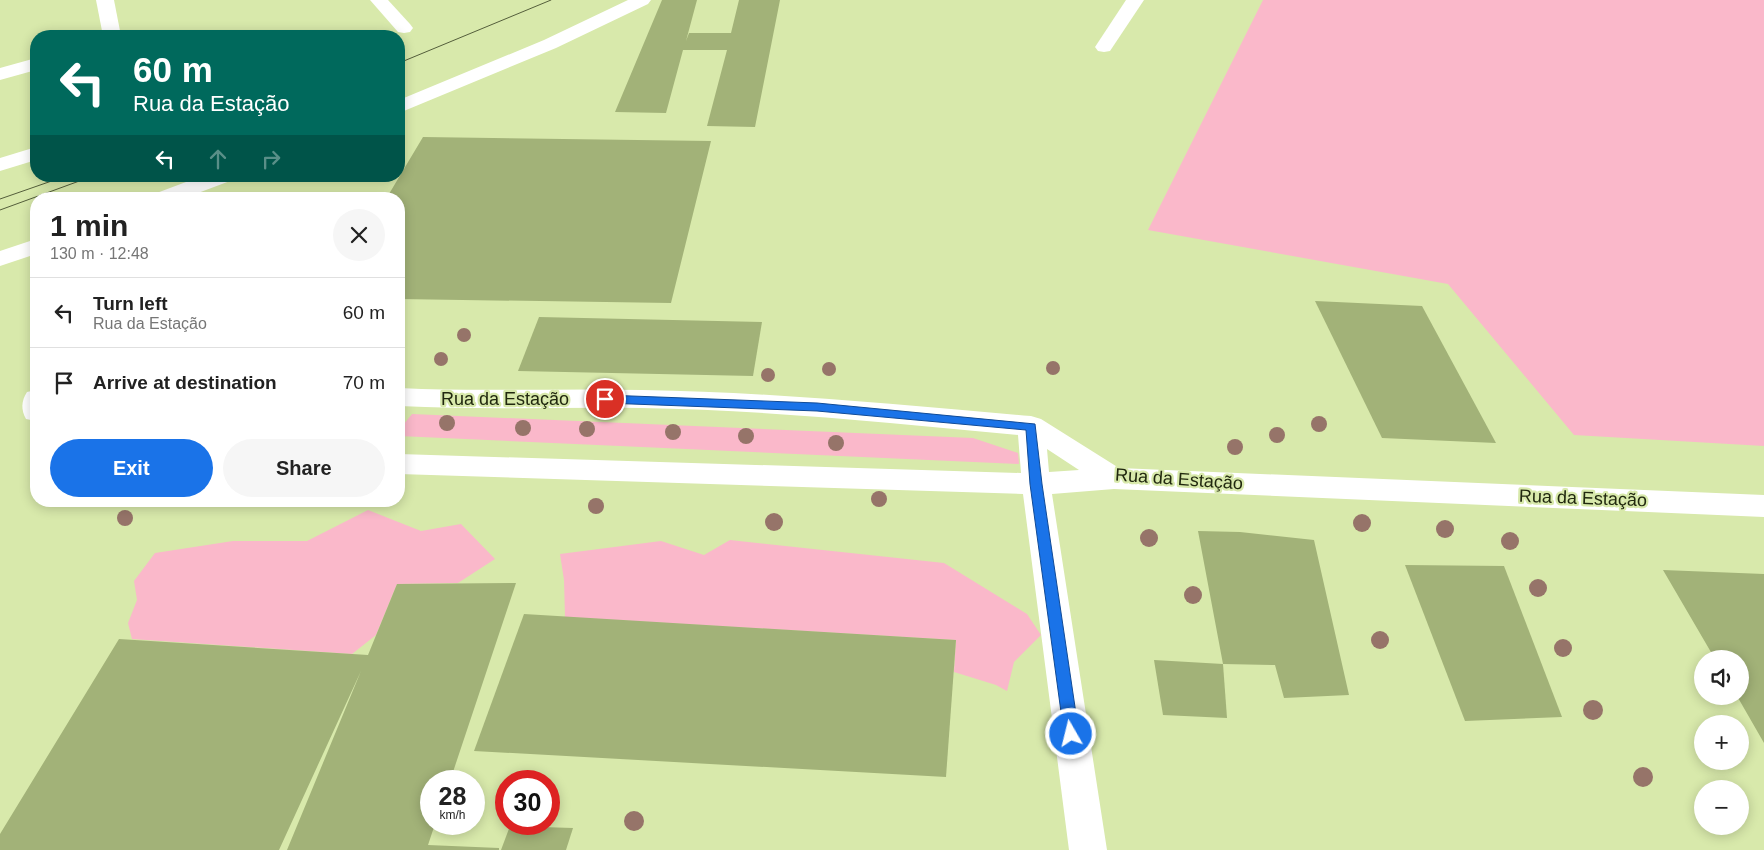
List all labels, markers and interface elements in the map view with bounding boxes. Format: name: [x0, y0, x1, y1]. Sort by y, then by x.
icon: left: [50, 50, 115, 115]
text: 60 m: [133, 50, 213, 89]
text: Rua da Estação: [133, 91, 290, 116]
icon: left: [151, 145, 179, 173]
icon: ahead: [204, 145, 232, 173]
icon: right: [257, 145, 285, 173]
text: 1 min: [50, 209, 128, 242]
button: close: [333, 209, 385, 261]
text: 130 m · 12:48: [50, 245, 149, 262]
text: Turn left: [93, 293, 168, 314]
icon: left: [50, 299, 78, 327]
text: 60 m: [343, 302, 385, 323]
text: Rua da Estação: [93, 315, 207, 332]
icon: arrive: [50, 369, 78, 397]
text: Arrive at destination: [93, 372, 277, 393]
text: 70 m: [343, 372, 385, 393]
pin: [584, 378, 626, 420]
icon: arrive: [591, 385, 619, 413]
street label: Rua da Estação: [441, 389, 569, 409]
button: Exit: [50, 439, 213, 497]
button: Share: [223, 439, 385, 497]
street label: Rua da Estação: [1114, 465, 1244, 493]
street label: Rua da Estação: [1519, 486, 1647, 510]
map controls: [1694, 650, 1749, 835]
button: sound: [1694, 650, 1749, 705]
position arrow: [1044, 707, 1096, 759]
button: +: [1694, 715, 1749, 770]
speed limit sign: 30: [495, 770, 560, 835]
button: −: [1694, 780, 1749, 835]
text: 28: [439, 782, 466, 810]
text: km/h: [439, 808, 466, 822]

